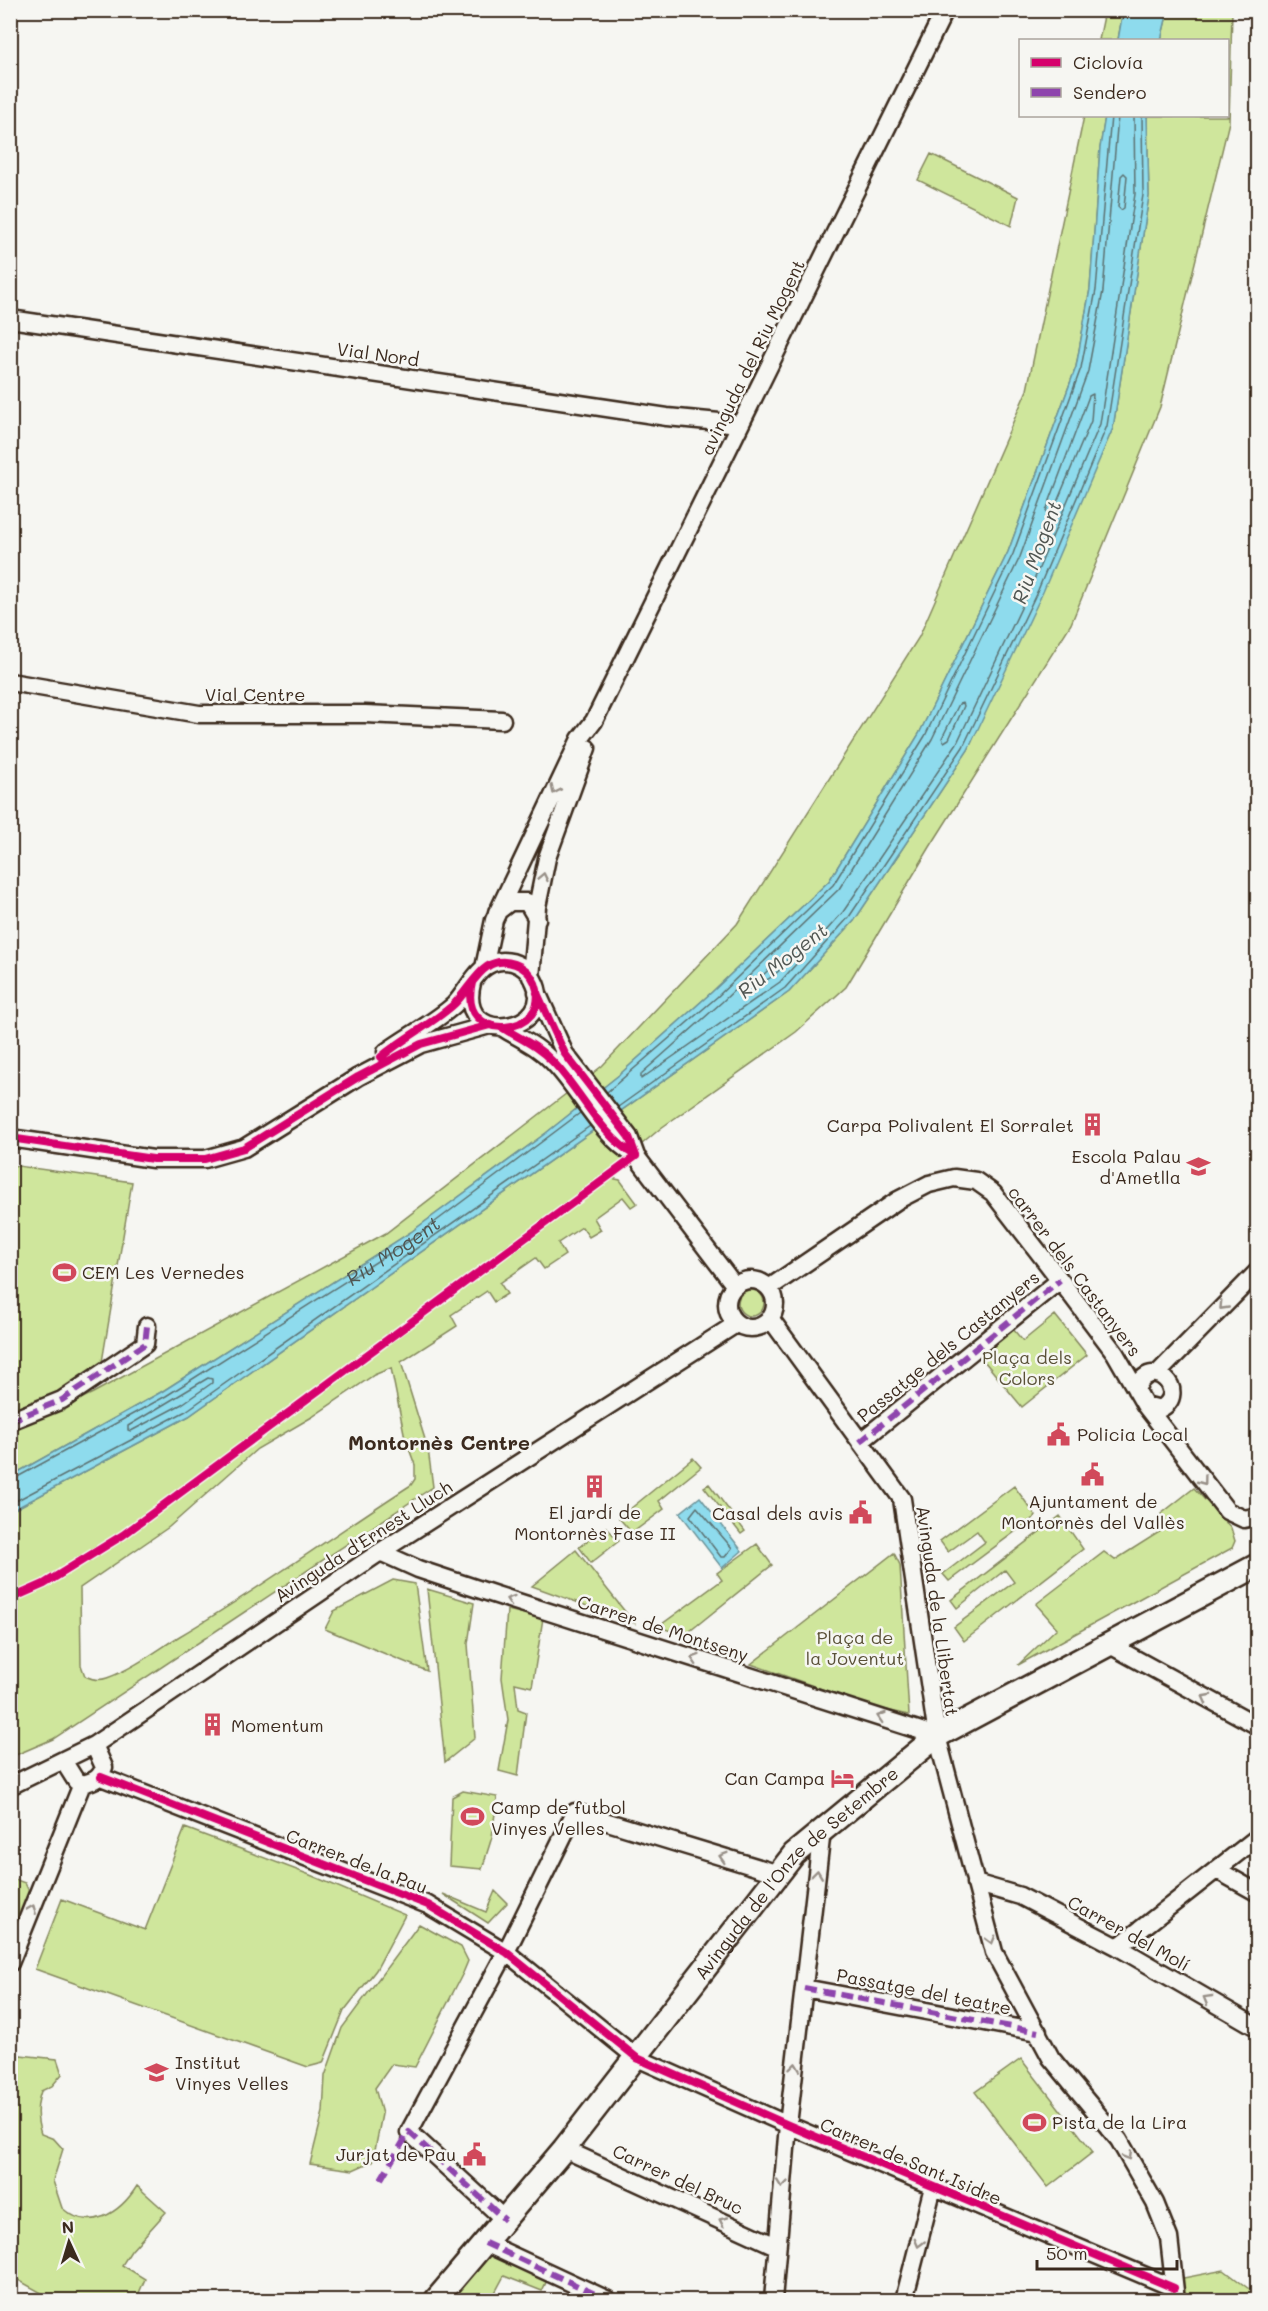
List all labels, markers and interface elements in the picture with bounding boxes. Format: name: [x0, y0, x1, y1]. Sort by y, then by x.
legend: [1019, 39, 1229, 117]
text: Ciclovía: [1073, 50, 1144, 74]
text: Sendero: [1073, 80, 1147, 104]
street label: avinguda del Riu Mogent: [694, 255, 810, 459]
street label: Vial Nord: [335, 336, 421, 372]
water label: Riu Mogent: [1005, 497, 1067, 607]
street label: Vial Centre: [205, 682, 305, 706]
one-way arrow: [551, 784, 563, 795]
one-way arrow: [536, 872, 549, 882]
water label: Riu Mogent: [731, 917, 833, 1003]
building icon: Carpa Polivalent El Sorralet: [1079, 1112, 1105, 1138]
place label: Carpa Polivalent El Sorralet: [827, 1113, 1074, 1137]
place label: Escola Palau d'Ametlla: [1071, 1144, 1181, 1189]
school or university icon: Escola Palau d'Ametlla: [1186, 1153, 1212, 1179]
street label: carrer dels Castanyers: [1003, 1181, 1147, 1361]
water label: Riu Mogent: [340, 1210, 445, 1291]
sports icon: CEM Les Vernedes: [51, 1259, 77, 1285]
place label: CEM Les Vernedes: [82, 1260, 245, 1284]
street label: Passatge dels Castanyers: [852, 1265, 1044, 1427]
one-way arrow: [1219, 1300, 1230, 1310]
park label: Plaça dels Colors: [982, 1345, 1072, 1390]
public building icon: Policia Local: [1046, 1421, 1072, 1447]
place label: Policia Local: [1077, 1422, 1188, 1446]
district label: Montornès Centre: [348, 1429, 530, 1455]
public building icon: Ajuntament de Montornès del Vallès: [1080, 1462, 1106, 1488]
building icon: El jardí de Montornès Fase II: [582, 1473, 608, 1499]
one-way arrow: [1195, 1474, 1206, 1485]
street label: Avinguda d'Ernest Lluch: [270, 1475, 456, 1607]
place label: Ajuntament de Montornès del Vallès: [1001, 1489, 1185, 1534]
place label: El jardí de Montornès Fase II: [514, 1500, 676, 1545]
public building icon: Casal dels avis: [848, 1500, 874, 1526]
place label: Casal dels avis: [712, 1501, 843, 1525]
street label: Avinguda de la Llibertat: [911, 1504, 965, 1718]
street label: Carrer de Montseny: [574, 1589, 752, 1667]
one-way arrow: [505, 1594, 516, 1607]
park label: Plaça de la Joventut: [806, 1625, 904, 1670]
one-way arrow: [690, 1654, 701, 1666]
one-way arrow: [1202, 1694, 1212, 1705]
building icon: Momentum: [200, 1712, 226, 1738]
one-way arrow: [876, 1712, 887, 1725]
place label: Momentum: [231, 1713, 324, 1737]
street label: Avinguda de l'Onze de Setembre: [689, 1761, 903, 1984]
hotel icon: Can Campa: [830, 1765, 856, 1791]
place label: Can Campa: [724, 1766, 825, 1790]
place label: Camp de futbol Vinyes Velles: [491, 1795, 626, 1840]
sports icon: Camp de futbol Vinyes Velles: [460, 1804, 486, 1830]
street label: Carrer de la Pau: [283, 1823, 431, 1899]
one-way arrow: [718, 1852, 729, 1864]
one-way arrow: [810, 1869, 823, 1878]
street label: Carrer del Molí: [1064, 1890, 1194, 1976]
one-way arrow: [25, 1904, 37, 1915]
one-way arrow: [984, 1934, 996, 1945]
street label: Passatge del teatre: [835, 1962, 1013, 2020]
one-way arrow: [1203, 1995, 1213, 2006]
place label: Institut Vinyes Velles: [175, 2050, 289, 2095]
school or university icon: Institut Vinyes Velles: [144, 2059, 170, 2085]
one-way arrow: [788, 2063, 801, 2072]
sports icon: Pista de la Lira: [1021, 2109, 1047, 2135]
place label: Pista de la Lira: [1052, 2110, 1187, 2134]
street label: Carrer de Sant Isidre: [817, 2112, 1005, 2210]
street label: Carrer del Bruc: [609, 2138, 747, 2220]
public building icon: Jurjat de Pau: [461, 2141, 487, 2167]
place label: Jurjat de Pau: [336, 2142, 456, 2166]
one-way arrow: [1121, 2150, 1133, 2160]
one-way arrow: [776, 2179, 789, 2188]
north arrow: [39, 2212, 99, 2272]
text: N: [61, 2216, 75, 2237]
one-way arrow: [718, 2217, 729, 2229]
scale bar: [1037, 2233, 1176, 2271]
one-way arrow: [913, 2238, 926, 2248]
text: 50 m: [1046, 2241, 1088, 2265]

